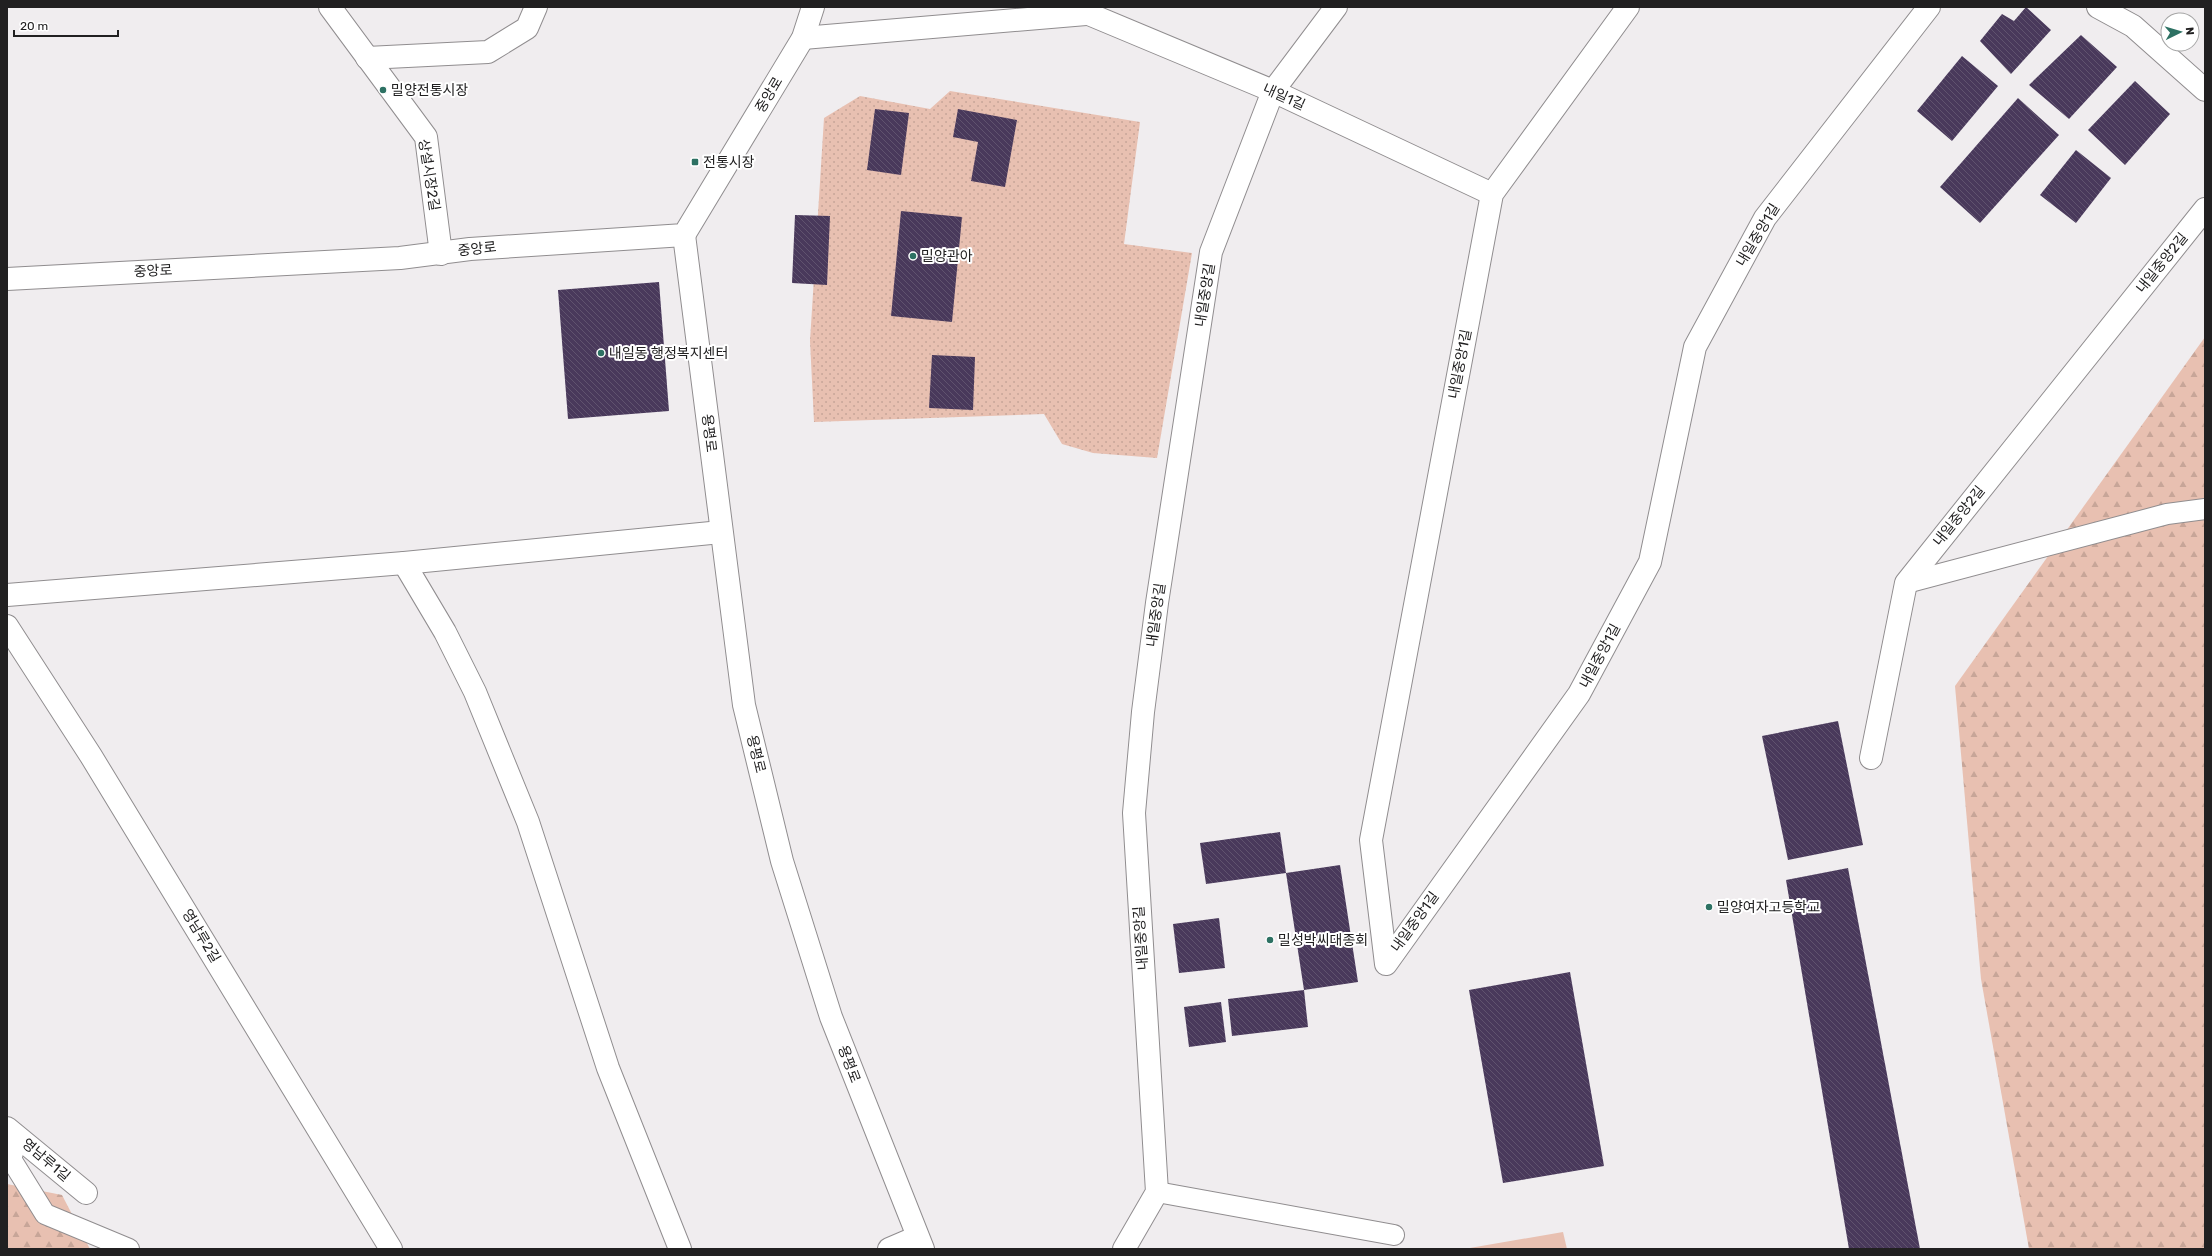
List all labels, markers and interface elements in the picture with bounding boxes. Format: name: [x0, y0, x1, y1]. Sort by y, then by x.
scale bar: [14, 12, 118, 38]
north arrow: [2160, 12, 2200, 52]
text: 20 m: [20, 19, 48, 33]
text: N: [2183, 27, 2196, 36]
street label: 중앙로: [752, 74, 786, 116]
street label: 내일1길: [1260, 80, 1308, 114]
place label: 밀양전통시장: [391, 82, 468, 99]
marker: 밀양전통시장: [378, 85, 388, 95]
street label: 상설시장2길: [415, 138, 443, 212]
place label: 전통시장: [703, 154, 755, 171]
marker: 전통시장: [690, 157, 700, 167]
street label: 내일중앙1길: [1733, 200, 1783, 270]
street label: 내일중앙2길: [2133, 229, 2191, 297]
street label: 중앙로: [457, 239, 497, 259]
place label: 밀양관아: [921, 248, 973, 265]
marker: 밀양관아: [908, 251, 918, 261]
street label: 중앙로: [133, 261, 173, 280]
street label: 내일중앙길: [1192, 262, 1218, 328]
street label: 내일중앙1길: [1445, 328, 1475, 400]
place label: 내일동 행정복지센터: [609, 345, 728, 362]
marker: 내일동 행정복지센터: [596, 348, 606, 358]
street label: 용평로: [698, 413, 720, 453]
street label: 내일중앙2길: [1930, 482, 1988, 550]
street label: 내일중앙길: [1143, 582, 1169, 648]
street label: 내일중앙1길: [1576, 621, 1624, 691]
street label: 용평로: [743, 733, 769, 775]
street label: 내일중앙1길: [1387, 889, 1443, 955]
place label: 밀양여자고등학교: [1717, 899, 1820, 916]
marker: 밀양여자고등학교: [1704, 902, 1714, 912]
street label: 내일중앙길: [1130, 905, 1152, 971]
street label: 영남루2길: [178, 906, 224, 966]
place label: 밀성박씨대종회: [1278, 932, 1368, 949]
marker: 밀성박씨대종회: [1265, 935, 1275, 945]
street label: 용평로: [834, 1043, 864, 1085]
street label: 영남루1길: [19, 1135, 73, 1185]

